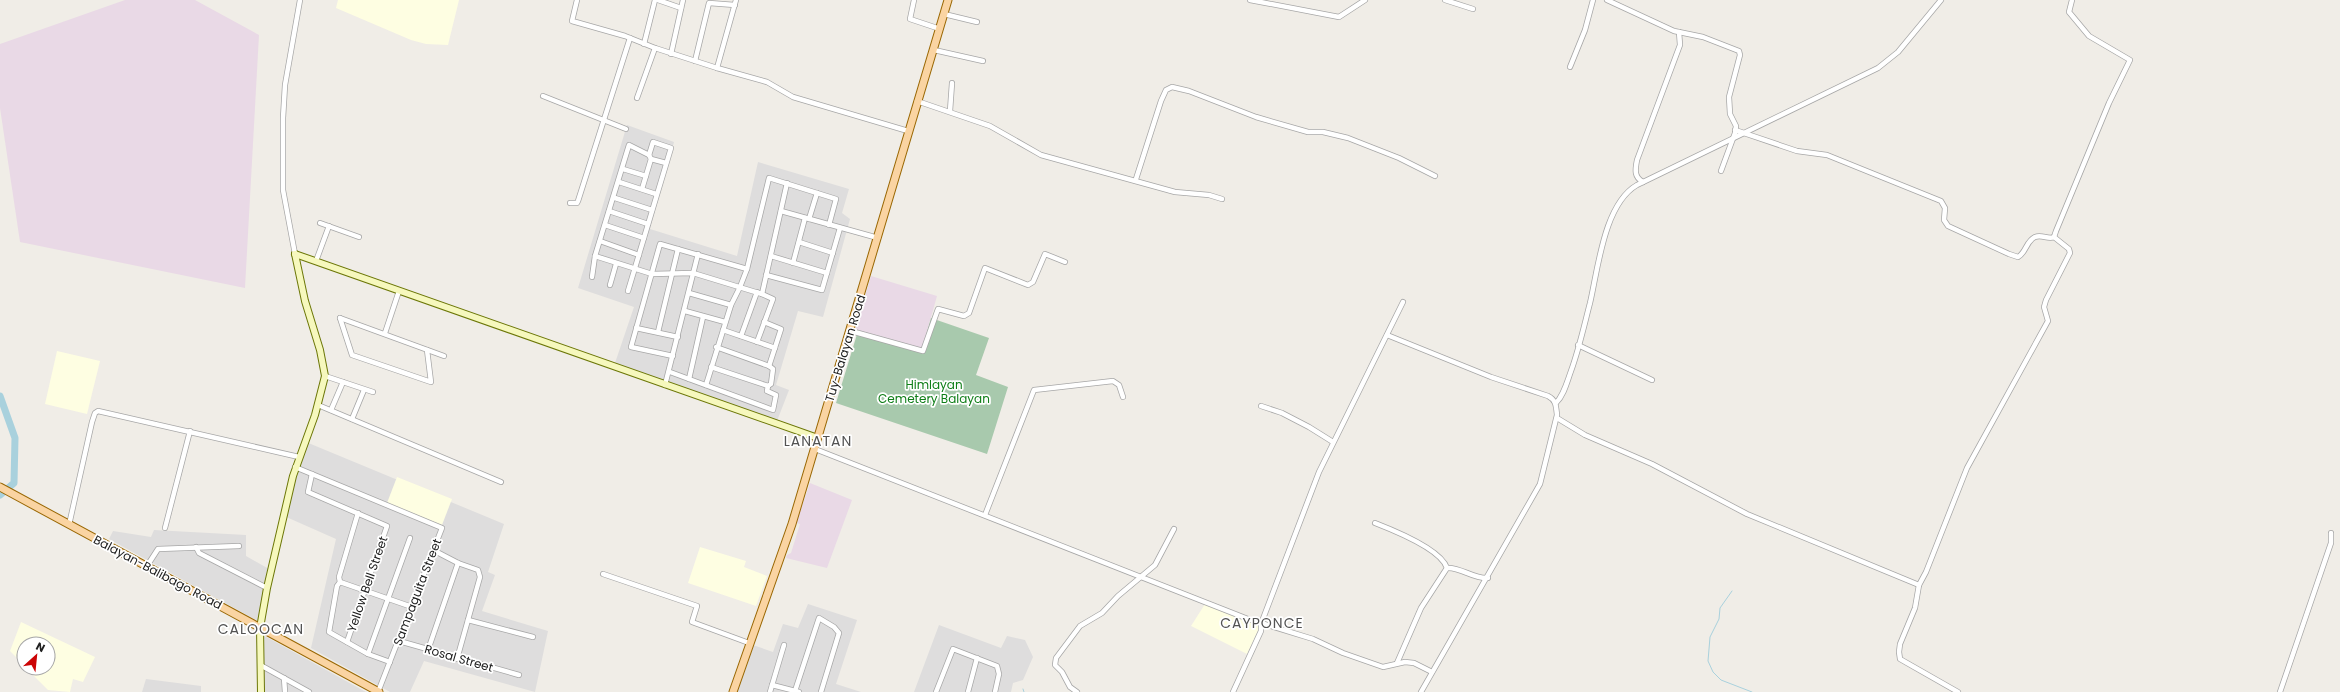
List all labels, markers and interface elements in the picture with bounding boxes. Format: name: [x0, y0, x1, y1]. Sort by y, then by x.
street label: Tuy-Balayan Road: [821, 292, 869, 404]
park label: Himlayan Cemetery Balayan: [878, 376, 990, 407]
district label: LANATAN: [784, 431, 852, 451]
street label: Balayan-Balibago Road: [91, 531, 225, 613]
street label: Yellow Bell Street: [343, 534, 391, 634]
street label: Sampaguita Street: [389, 536, 445, 648]
district label: CAYPONCE: [1220, 613, 1304, 633]
district label: CALOOCAN: [218, 619, 304, 639]
north arrow: [16, 636, 56, 676]
text: N: [33, 638, 48, 656]
street label: Rosal Street: [423, 640, 495, 676]

